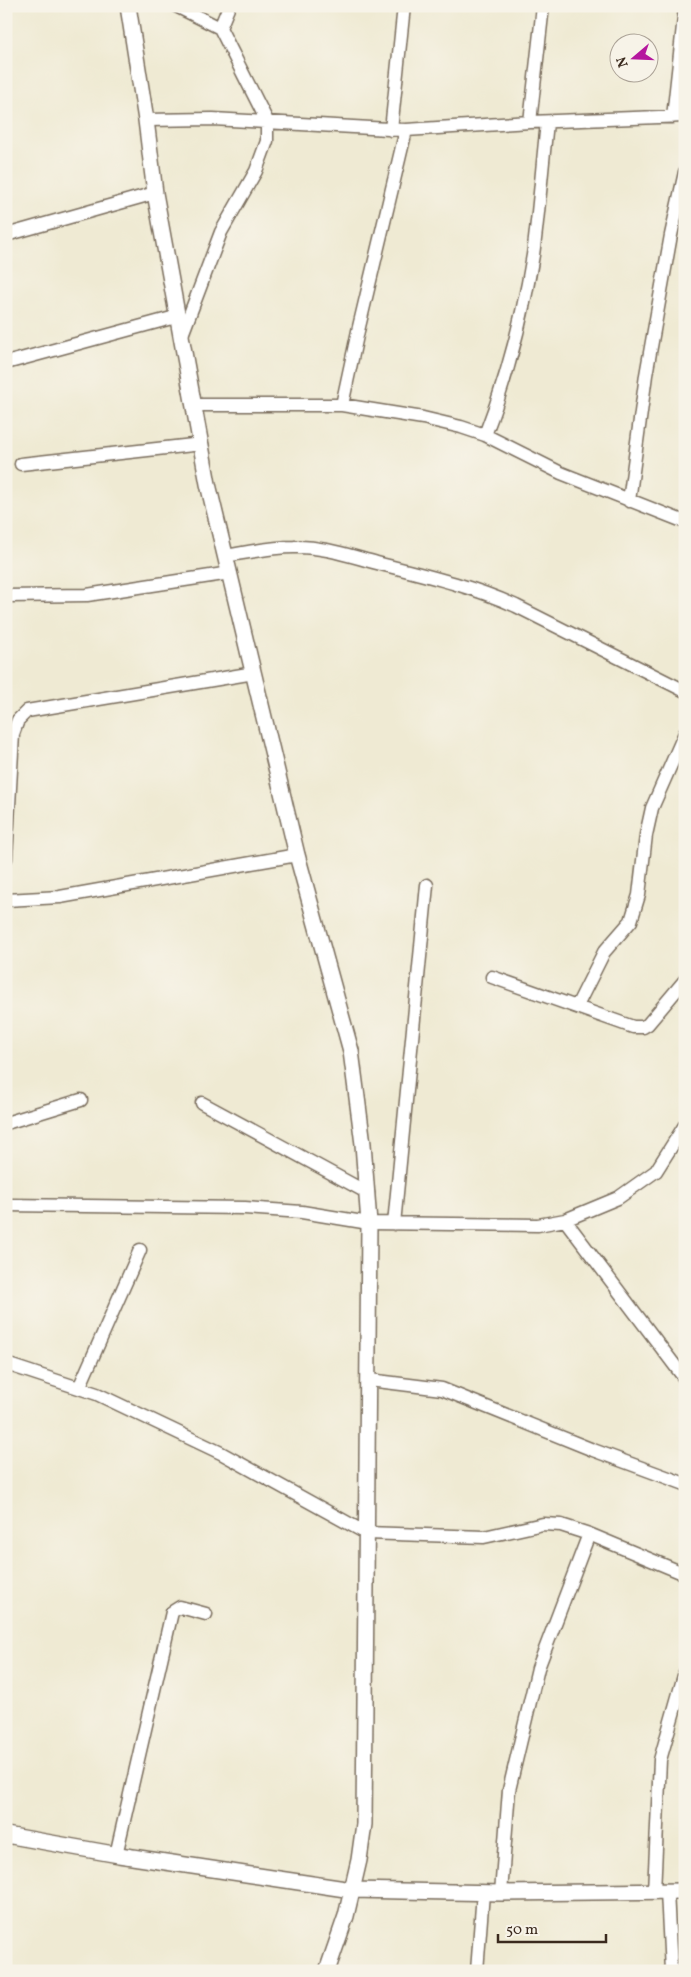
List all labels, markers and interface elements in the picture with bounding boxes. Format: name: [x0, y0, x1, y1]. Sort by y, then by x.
north arrow: [608, 32, 658, 82]
text: N: [612, 54, 634, 70]
scale bar: [498, 1912, 606, 1944]
text: 50 m: [506, 1920, 538, 1941]

